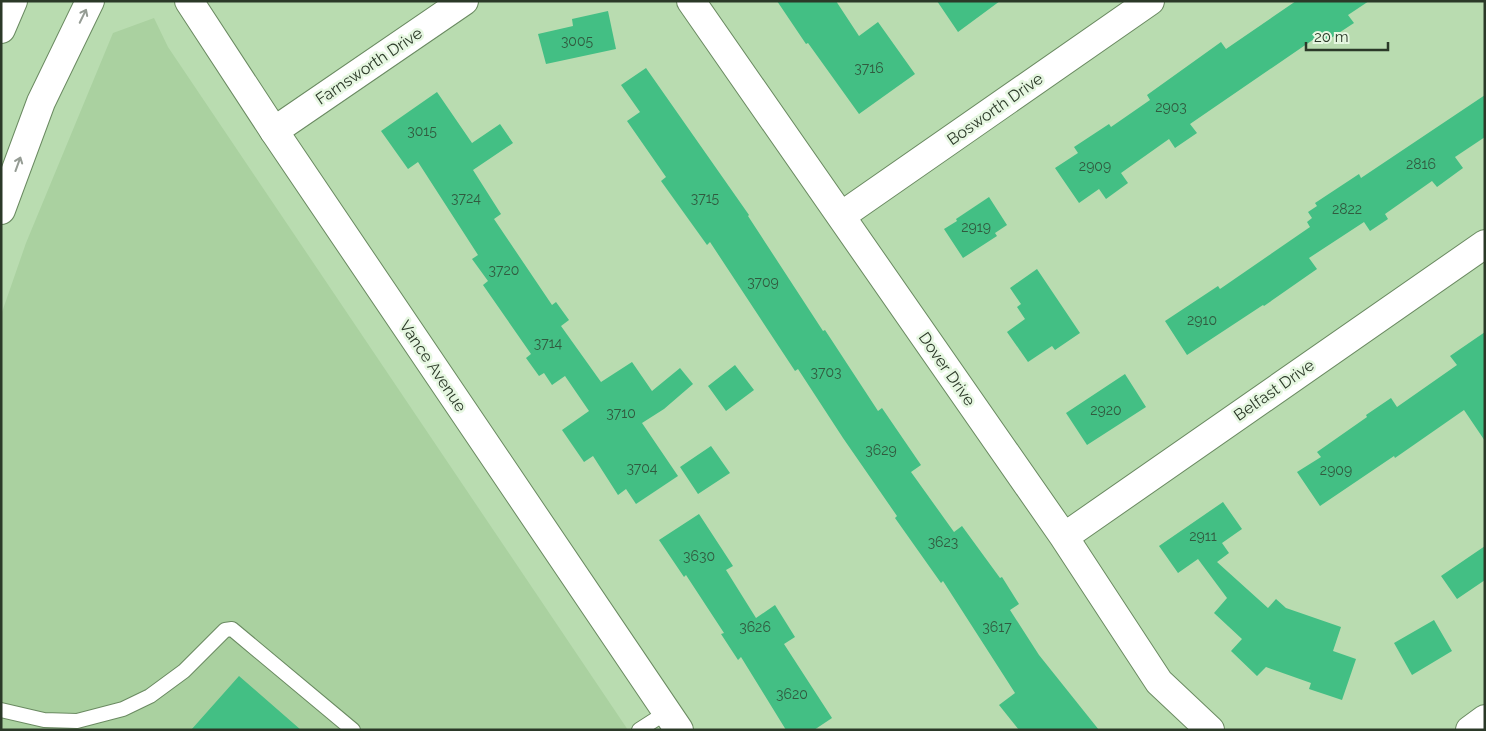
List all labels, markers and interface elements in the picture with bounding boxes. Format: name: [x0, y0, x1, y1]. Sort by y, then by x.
one-way arrow: [78, 8, 88, 23]
scale bar: [1306, 20, 1388, 52]
street label: Farnsworth Drive: [312, 23, 426, 109]
text: 20 m: [1314, 28, 1349, 46]
house number: 3005: [561, 33, 593, 49]
house number: 3716: [854, 60, 884, 76]
street label: Bosworth Drive: [943, 69, 1047, 149]
house number: 2903: [1155, 99, 1187, 115]
house number: 3015: [407, 123, 437, 139]
house number: 2816: [1406, 156, 1436, 172]
one-way arrow: [14, 157, 23, 173]
house number: 2909: [1079, 158, 1111, 174]
house number: 3724: [451, 190, 481, 206]
house number: 3715: [691, 190, 720, 206]
house number: 2822: [1332, 201, 1362, 217]
house number: 2919: [961, 219, 991, 235]
house number: 3720: [489, 262, 519, 278]
house number: 3709: [747, 274, 779, 290]
house number: 2910: [1187, 312, 1217, 328]
street label: Vance Avenue: [396, 317, 470, 415]
street label: Dover Drive: [915, 328, 979, 410]
house number: 3714: [534, 335, 563, 351]
street label: Belfast Drive: [1230, 355, 1318, 425]
house number: 3703: [811, 364, 841, 380]
house number: 2920: [1090, 402, 1122, 418]
house number: 3710: [606, 405, 636, 421]
house number: 3629: [865, 442, 897, 458]
house number: 3704: [626, 460, 658, 476]
house number: 2909: [1320, 462, 1352, 478]
house number: 2911: [1189, 528, 1217, 544]
house number: 3623: [928, 534, 958, 550]
house number: 3630: [683, 548, 715, 564]
house number: 3626: [739, 619, 771, 635]
house number: 3617: [982, 619, 1012, 635]
house number: 3620: [776, 686, 808, 702]

